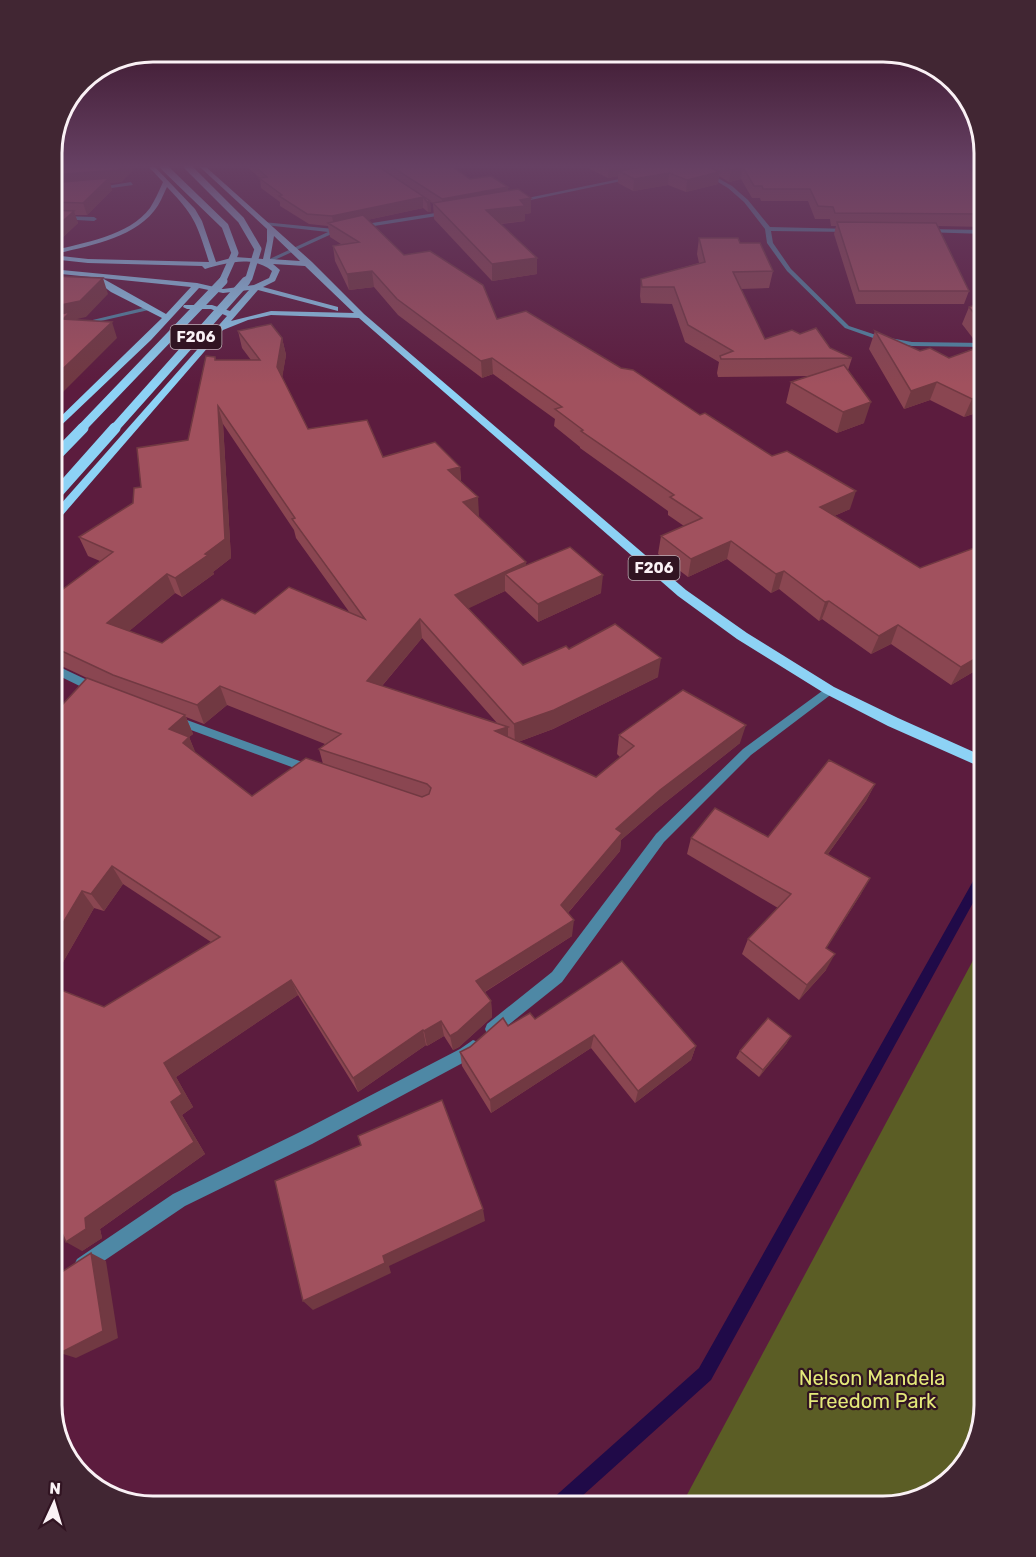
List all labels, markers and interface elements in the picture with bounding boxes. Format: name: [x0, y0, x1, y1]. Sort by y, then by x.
road number: F206: [170, 325, 222, 349]
road number: F206: [628, 556, 680, 580]
park label: Nelson Mandela Freedom Park: [799, 1366, 945, 1413]
north arrow: [24, 1473, 84, 1533]
text: N: [49, 1479, 61, 1498]

